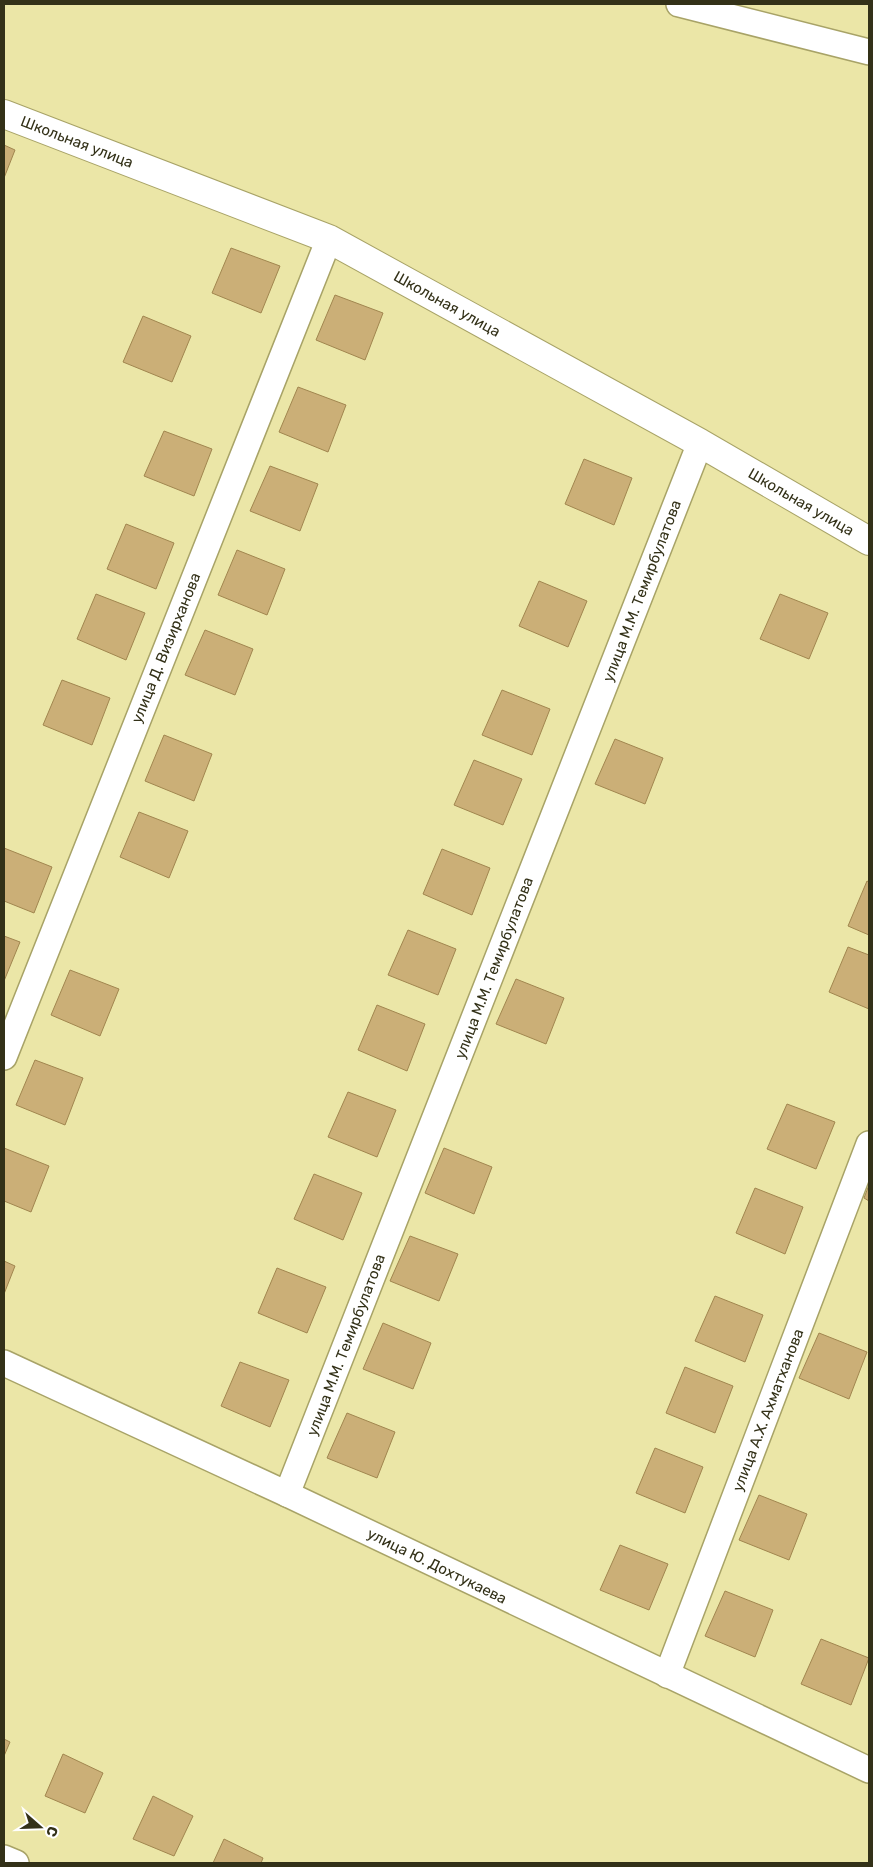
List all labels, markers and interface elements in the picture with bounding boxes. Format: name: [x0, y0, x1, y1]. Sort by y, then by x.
street label: Школьная улица: [18, 112, 136, 172]
street label: Школьная улица: [391, 267, 503, 341]
street label: Школьная улица: [745, 464, 857, 540]
street label: улица М.М. Темирбулатова: [599, 498, 685, 684]
street label: улица Д. Визирханова: [128, 570, 204, 726]
street label: улица М.М. Темирбулатова: [451, 875, 537, 1061]
street label: улица М.М. Темирбулатова: [303, 1252, 389, 1438]
street label: улица А.Х. Ахматханова: [729, 1326, 807, 1494]
street label: улица Ю. Дохтукаева: [364, 1524, 510, 1608]
north arrow: [15, 1802, 65, 1852]
text: С: [42, 1824, 61, 1839]

